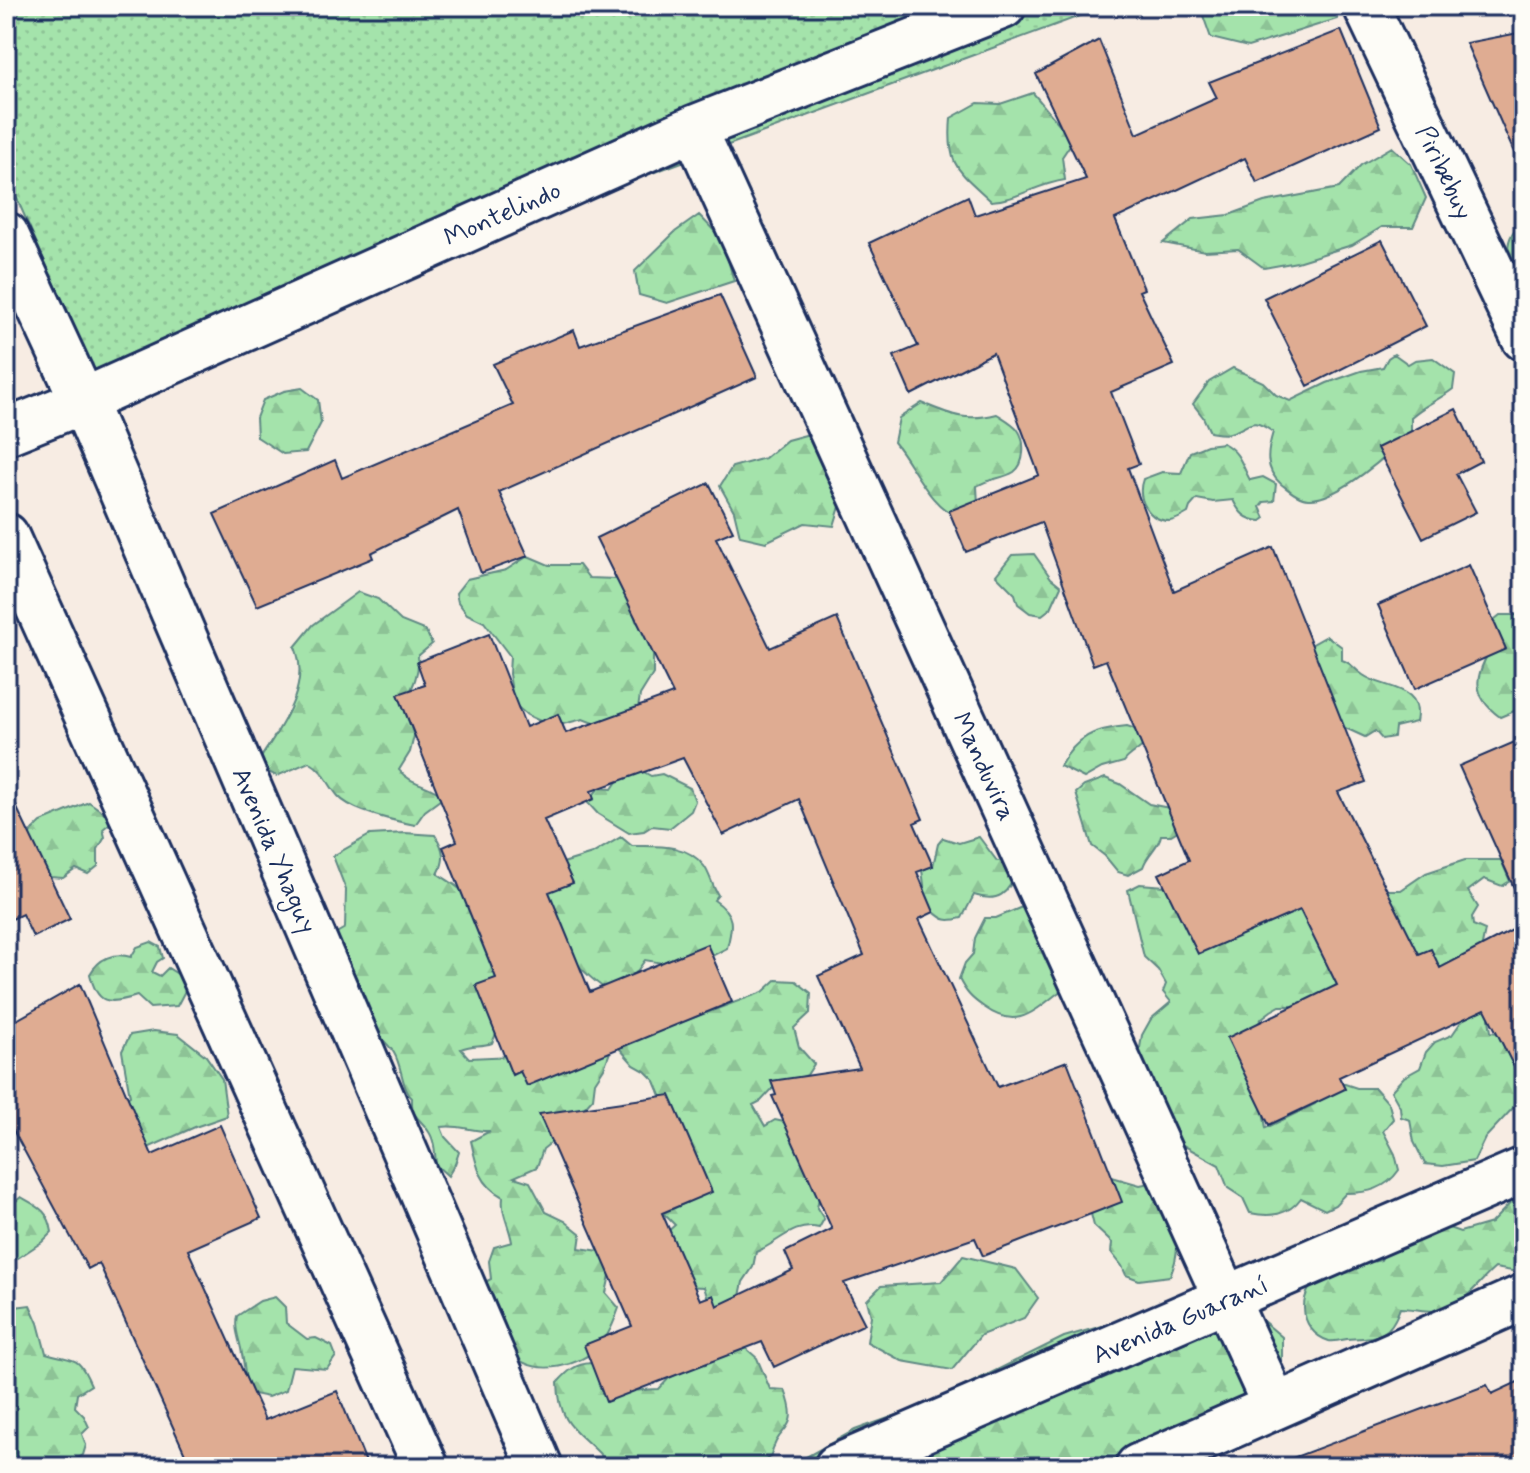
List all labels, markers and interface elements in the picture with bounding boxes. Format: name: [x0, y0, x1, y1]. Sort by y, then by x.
street label: Piribebuy: [1407, 120, 1480, 225]
street label: Montelindo: [439, 174, 567, 256]
street label: Manduvira: [943, 707, 1023, 827]
street label: Avenida Yhaguy: [221, 763, 323, 940]
street label: Avenida Guaraní: [1088, 1269, 1274, 1373]

